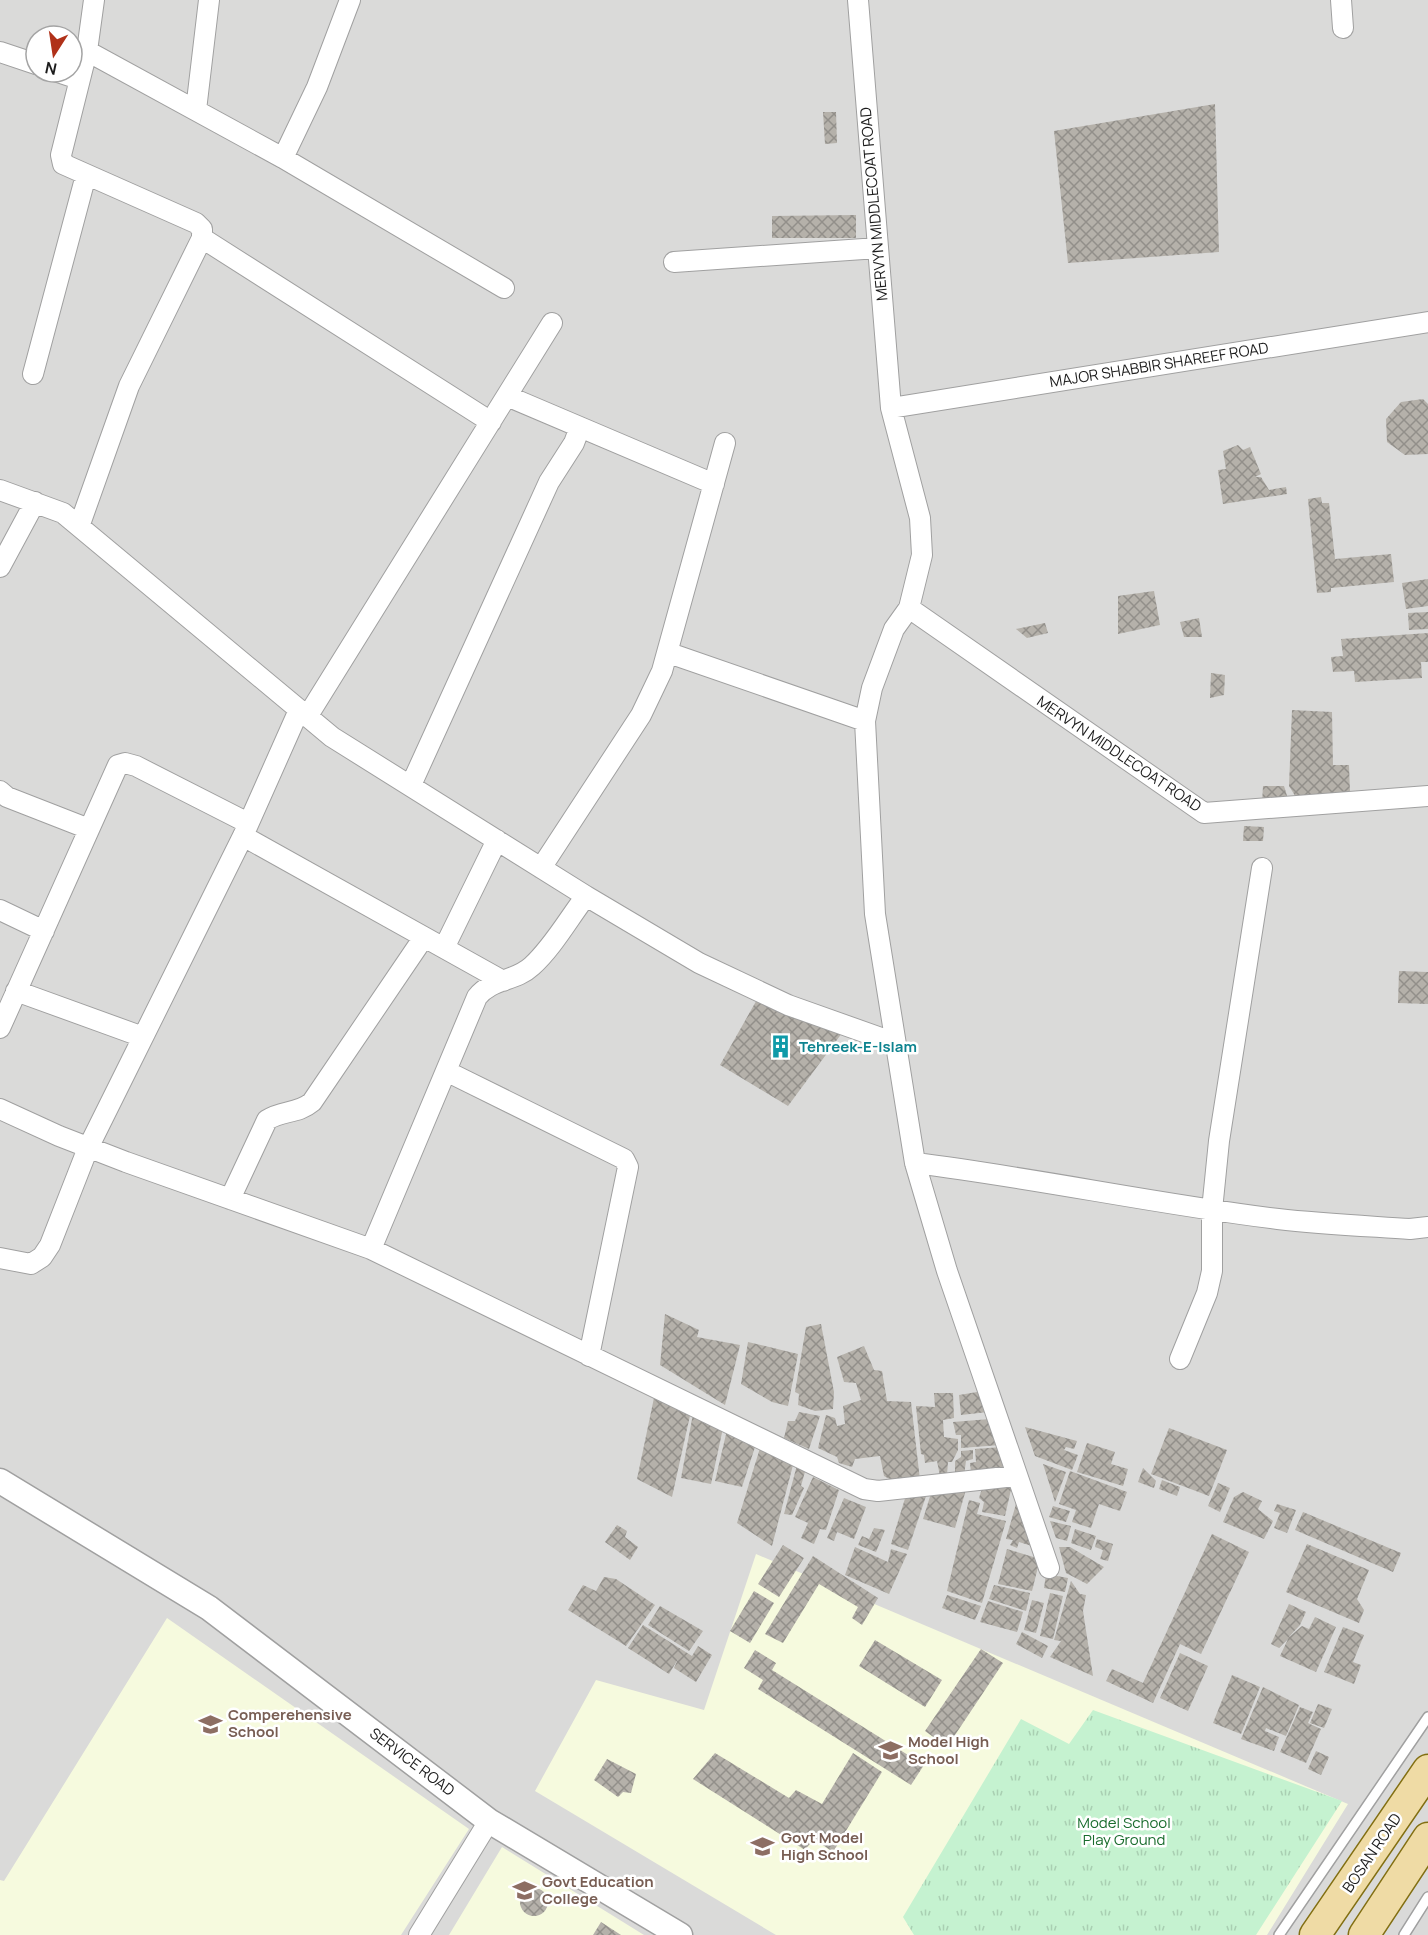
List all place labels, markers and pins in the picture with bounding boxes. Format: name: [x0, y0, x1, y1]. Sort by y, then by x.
building icon: Tehreek-E-Islam: [768, 1034, 794, 1060]
place label: Tehreek-E-Islam: [799, 1036, 917, 1057]
place label: Comperehensive School: [228, 1704, 352, 1742]
school or university icon: Comperehensive School: [197, 1711, 223, 1737]
place label: Model High School: [908, 1731, 989, 1769]
school or university icon: Model High School: [877, 1738, 903, 1764]
place label: Govt Model High School: [781, 1827, 868, 1865]
school or university icon: Govt Model High School: [750, 1834, 776, 1860]
place label: Govt Education College: [542, 1871, 654, 1909]
school or university icon: Govt Education College: [511, 1878, 537, 1904]

